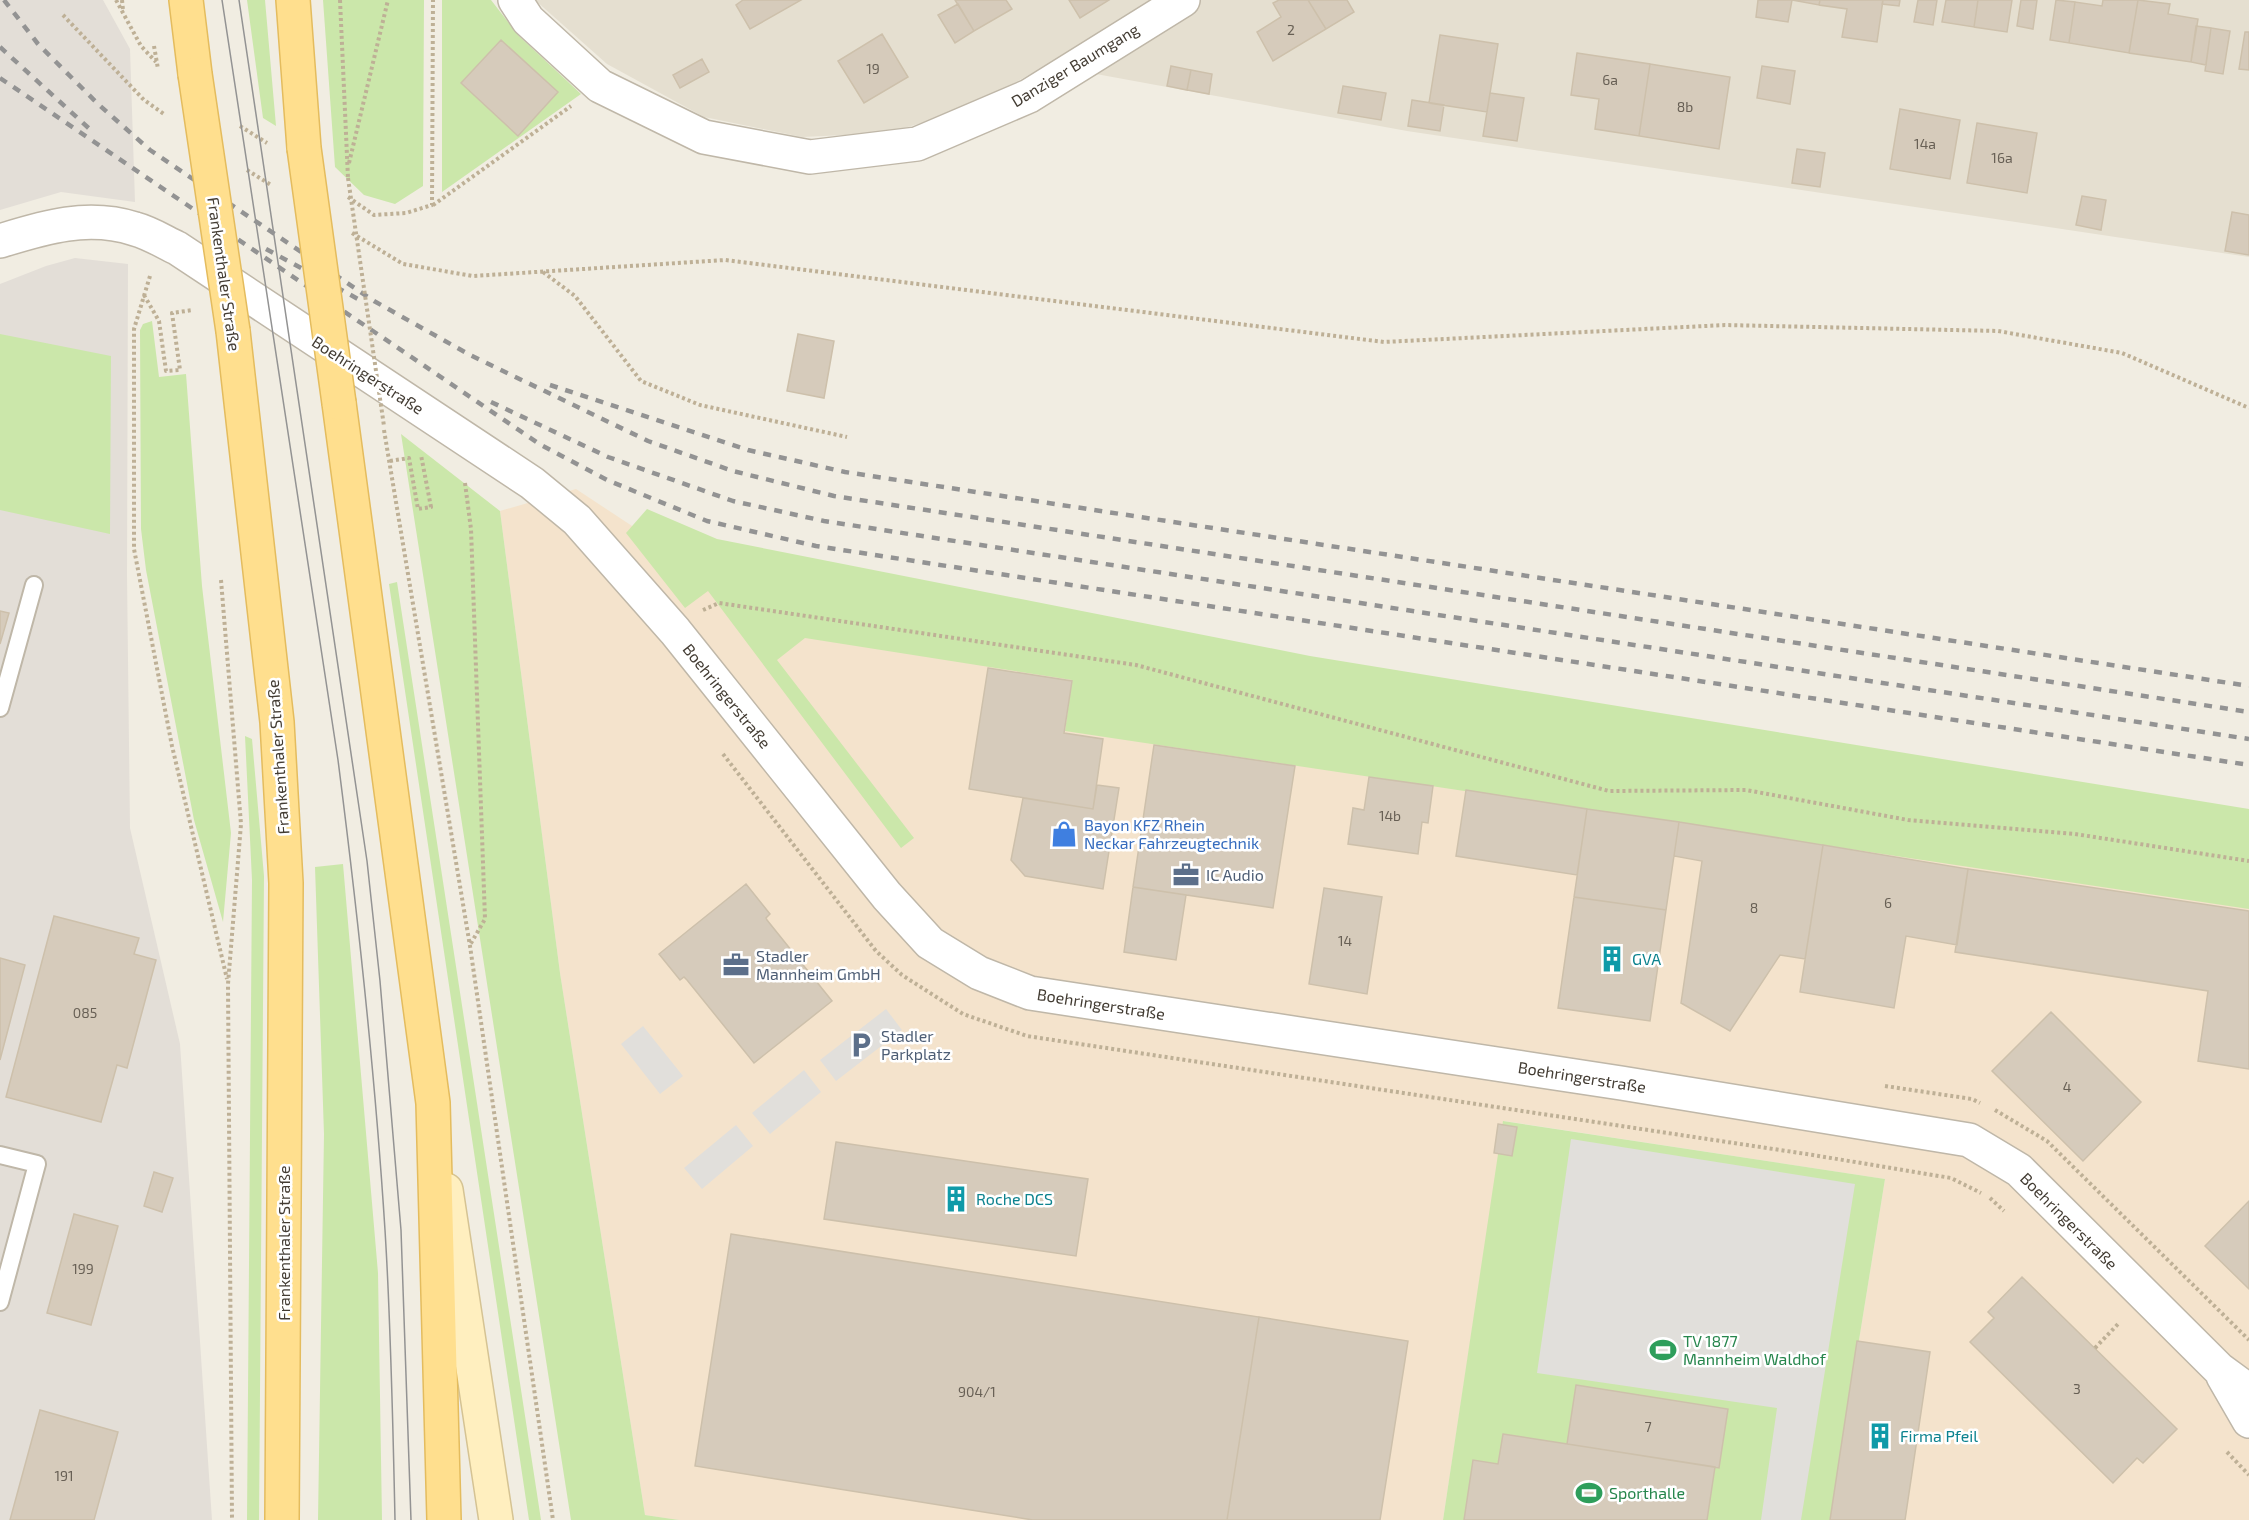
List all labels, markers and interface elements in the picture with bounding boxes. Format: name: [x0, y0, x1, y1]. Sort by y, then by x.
street label: Danziger Baumgang: [1007, 19, 1142, 110]
house number: 2: [1287, 21, 1295, 38]
house number: 19: [866, 60, 880, 77]
house number: 6a: [1602, 71, 1618, 88]
house number: 8b: [1677, 98, 1693, 115]
house number: 14a: [1914, 135, 1936, 152]
house number: 16a: [1991, 149, 2013, 166]
street label: Frankenthaler Straße: [204, 196, 245, 352]
street label: Boehringerstraße: [309, 331, 428, 418]
street label: Boehringerstraße: [679, 639, 775, 752]
street label: Frankenthaler Straße: [263, 679, 292, 835]
house number: 14b: [1379, 807, 1401, 824]
place label: Bayon KFZ Rhein Neckar Fahrzeugtechnik: [1084, 815, 1259, 852]
shop icon: Bayon KFZ Rhein Neckar Fahrzeugtechnik: [1049, 819, 1079, 849]
office icon: IC Audio: [1171, 860, 1201, 890]
place label: IC Audio: [1206, 865, 1264, 884]
house number: 6: [1884, 894, 1892, 911]
house number: 8: [1750, 899, 1758, 916]
house number: 14: [1338, 932, 1352, 949]
building icon: GVA: [1597, 944, 1627, 974]
place label: Stadler Mannheim GmbH: [756, 946, 881, 983]
place label: GVA: [1632, 949, 1661, 968]
office icon: Stadler Mannheim GmbH: [721, 950, 751, 980]
street label: Boehringerstraße: [1036, 984, 1166, 1023]
house number: 085: [73, 1004, 97, 1021]
place label: Stadler Parkplatz: [881, 1026, 951, 1063]
parking icon: Stadler Parkplatz: [846, 1030, 876, 1060]
street label: Boehringerstraße: [1517, 1057, 1647, 1096]
house number: 4: [2063, 1078, 2071, 1095]
street label: Frankenthaler Straße: [274, 1165, 293, 1321]
street label: Boehringerstraße: [2017, 1168, 2122, 1273]
building icon: Roche DCS: [941, 1184, 971, 1214]
place label: Roche DCS: [976, 1189, 1053, 1208]
house number: 199: [72, 1260, 94, 1277]
place label: TV 1877 Mannheim Waldhof: [1683, 1331, 1827, 1368]
sports icon: TV 1877 Mannheim Waldhof: [1648, 1335, 1678, 1365]
house number: 3: [2073, 1380, 2081, 1397]
house number: 904/1: [958, 1383, 996, 1400]
house number: 7: [1644, 1418, 1652, 1435]
building icon: Firma Pfeil: [1865, 1421, 1895, 1451]
place label: Firma Pfeil: [1900, 1426, 1978, 1445]
house number: 191: [54, 1467, 74, 1484]
sports icon: Sporthalle: [1574, 1478, 1604, 1508]
place label: Sporthalle: [1609, 1483, 1685, 1502]

